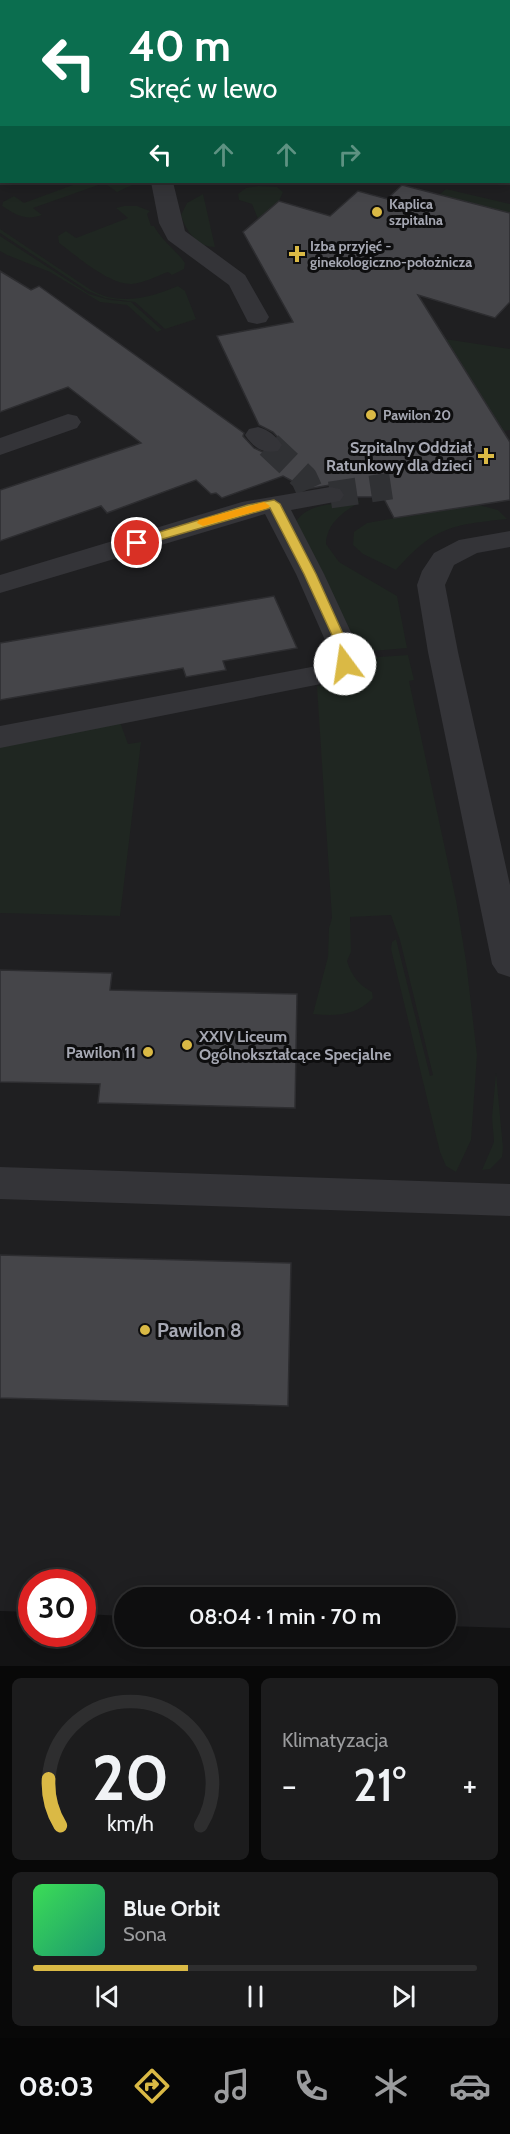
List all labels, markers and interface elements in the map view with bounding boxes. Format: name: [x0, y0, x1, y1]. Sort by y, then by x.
text: 40 m: [129, 20, 231, 72]
icon: left: [30, 24, 108, 102]
text: Skręć w lewo: [129, 72, 277, 105]
icon: left: [144, 138, 177, 171]
icon: ahead: [207, 138, 240, 171]
icon: ahead: [270, 138, 303, 171]
icon: right: [333, 138, 366, 171]
place label: Kaplica szpitalna: [389, 195, 443, 229]
marker: Kaplica szpitalna: [370, 205, 384, 219]
place label: Izba przyjęć - ginekologiczno-położnicza: [310, 237, 472, 271]
marker: Izba przyjęć - ginekologiczno-położnicza: [288, 245, 306, 263]
place label: Pawilon 20: [383, 406, 451, 424]
marker: Pawilon 20: [364, 408, 378, 422]
place label: Szpitalny Oddział Ratunkowy dla dzieci: [326, 438, 472, 475]
marker: Szpitalny Oddział Ratunkowy dla dzieci: [477, 447, 495, 465]
pin: [111, 517, 162, 568]
icon: arrive: [120, 526, 153, 559]
position arrow: [313, 632, 377, 696]
place label: XXIV Liceum Ogólnokształcące Specjalne: [198, 1027, 391, 1064]
marker: XXIV Liceum Ogólnokształcące Specjalne: [180, 1038, 194, 1052]
place label: Pawilon 11: [66, 1043, 136, 1062]
marker: Pawilon 11: [141, 1045, 155, 1059]
place label: Pawilon 8: [157, 1318, 242, 1342]
marker: Pawilon 8: [138, 1323, 152, 1337]
speed limit sign: 30: [18, 1569, 96, 1647]
text: 08:04 · 1 min · 70 m: [189, 1603, 381, 1630]
text: Klimatyzacja: [282, 1728, 388, 1752]
text: 20: [92, 1740, 169, 1816]
text: 21°: [353, 1758, 406, 1812]
text: −: [282, 1765, 297, 1805]
text: +: [462, 1765, 477, 1805]
text: km/h: [107, 1810, 154, 1836]
text: Blue Orbit: [123, 1895, 220, 1922]
text: Sona: [123, 1922, 166, 1946]
icon: previous: [91, 1980, 124, 2013]
icon: pause: [239, 1980, 272, 2013]
icon: next: [387, 1980, 420, 2013]
icon: directions: [131, 2065, 173, 2107]
icon: music: [211, 2065, 253, 2107]
icon: phone: [290, 2065, 332, 2107]
icon: climate: [370, 2065, 412, 2107]
icon: car: [449, 2065, 491, 2107]
text: 08:03: [19, 2070, 94, 2103]

